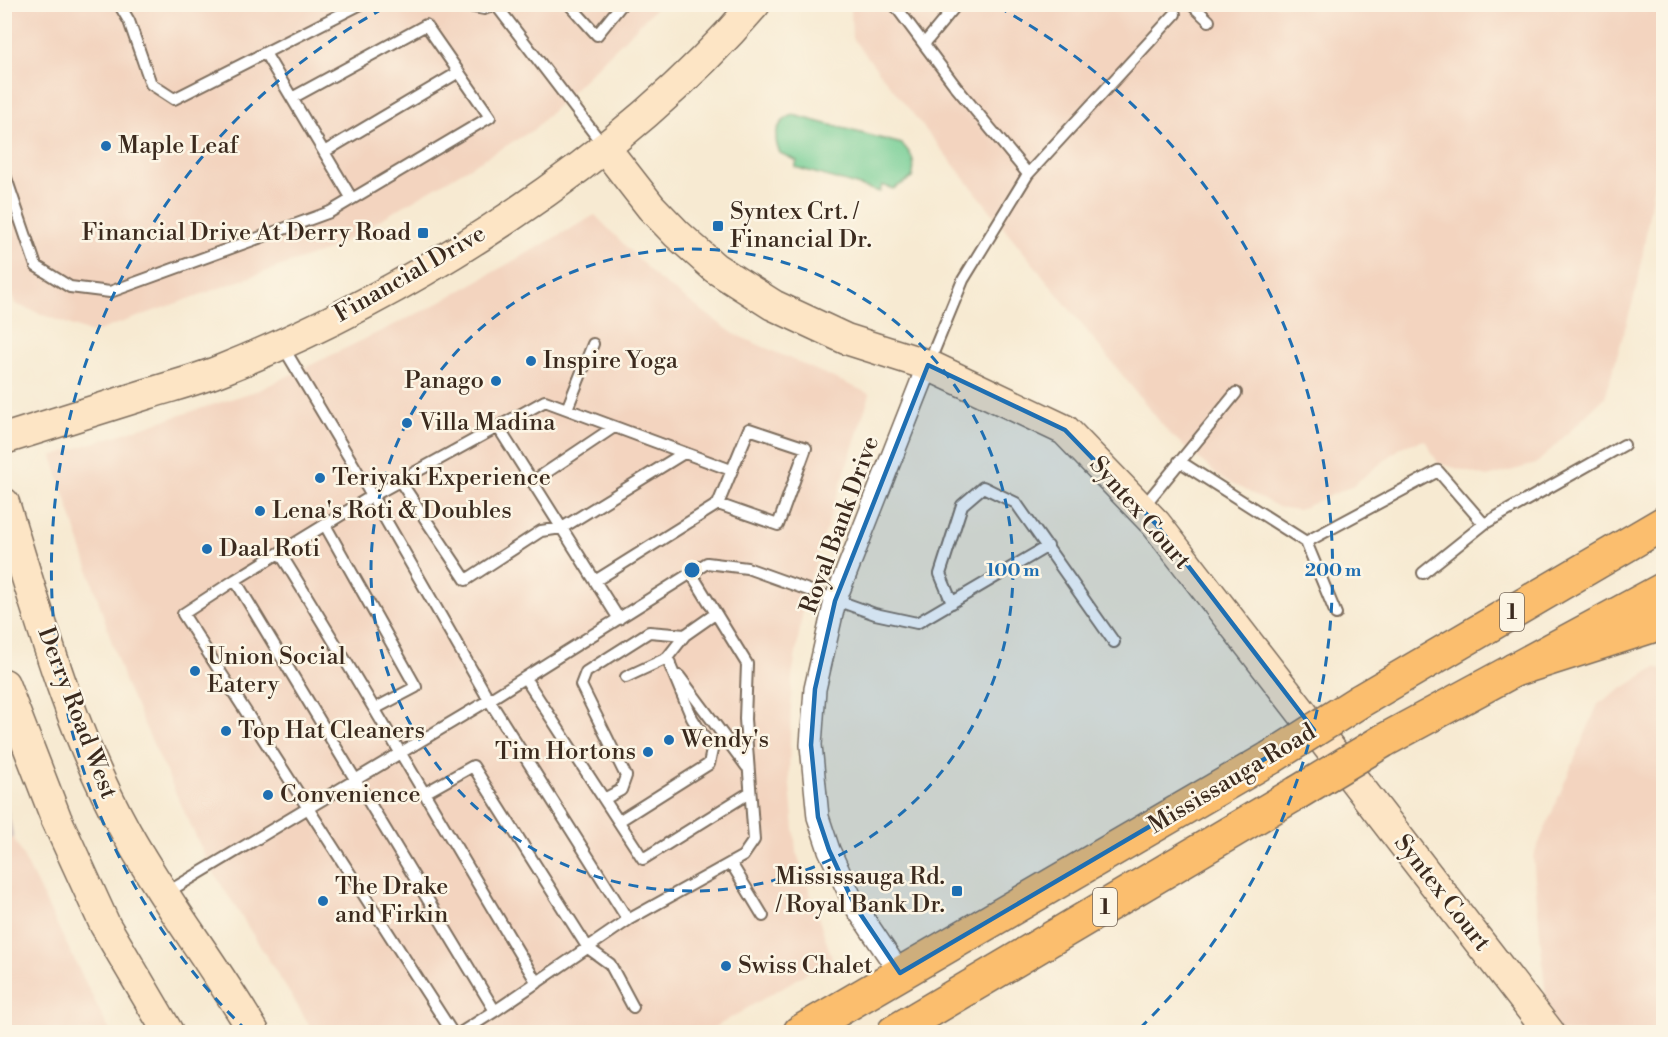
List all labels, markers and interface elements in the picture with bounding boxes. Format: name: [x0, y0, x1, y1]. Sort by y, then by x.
place label: Maple Leaf: [118, 131, 240, 161]
marker: Maple Leaf: [99, 139, 113, 153]
place label: Syntex Crt. / Financial Dr.: [730, 197, 872, 255]
place label: Financial Drive At Derry Road: [82, 218, 411, 248]
street label: Financial Drive: [329, 219, 491, 329]
marker: Syntex Crt. / Financial Dr.: [711, 219, 725, 233]
marker: Financial Drive At Derry Road: [416, 226, 430, 240]
place label: Inspire Yoga: [543, 346, 679, 376]
marker: Inspire Yoga: [524, 354, 538, 368]
place label: Panago: [404, 366, 484, 396]
marker: Panago: [489, 374, 503, 388]
place label: Villa Madina: [418, 408, 556, 438]
marker: Villa Madina: [400, 416, 414, 430]
street label: Royal Bank Drive: [794, 432, 886, 618]
street label: Syntex Court: [1083, 450, 1198, 576]
place label: Teriyaki Experience: [332, 463, 551, 493]
marker: Teriyaki Experience: [313, 471, 327, 485]
place label: Lena's Roti & Doubles: [272, 496, 512, 526]
marker: Lena's Roti & Doubles: [253, 504, 267, 518]
place label: Daal Roti: [219, 534, 320, 564]
marker: Daal Roti: [200, 542, 214, 556]
text: 100 m: [986, 559, 1040, 582]
text: 200 m: [1305, 559, 1362, 582]
centre of rings: [682, 560, 702, 580]
road number: 1: [1500, 593, 1524, 631]
street label: Derry Road West: [30, 623, 124, 804]
place label: Union Social Eatery: [207, 642, 346, 700]
marker: Union Social Eatery: [188, 664, 202, 678]
place label: Top Hat Cleaners: [238, 716, 425, 746]
street label: Mississauga Road: [1143, 717, 1322, 841]
marker: Top Hat Cleaners: [219, 724, 233, 738]
place label: Wendy's: [680, 725, 769, 755]
marker: Wendy's: [662, 733, 676, 747]
place label: Tim Hortons: [495, 737, 636, 767]
marker: Tim Hortons: [641, 745, 655, 759]
place label: Convenience: [280, 780, 421, 810]
marker: Convenience: [261, 788, 275, 802]
street label: Syntex Court: [1387, 829, 1497, 958]
place label: Mississauga Rd. / Royal Bank Dr.: [775, 862, 945, 920]
place label: The Drake and Firkin: [335, 872, 448, 930]
marker: Mississauga Rd. / Royal Bank Dr.: [950, 884, 964, 898]
road number: 1: [1093, 888, 1117, 926]
marker: The Drake and Firkin: [316, 894, 330, 908]
place label: Swiss Chalet: [738, 951, 873, 981]
marker: Swiss Chalet: [719, 959, 733, 973]

